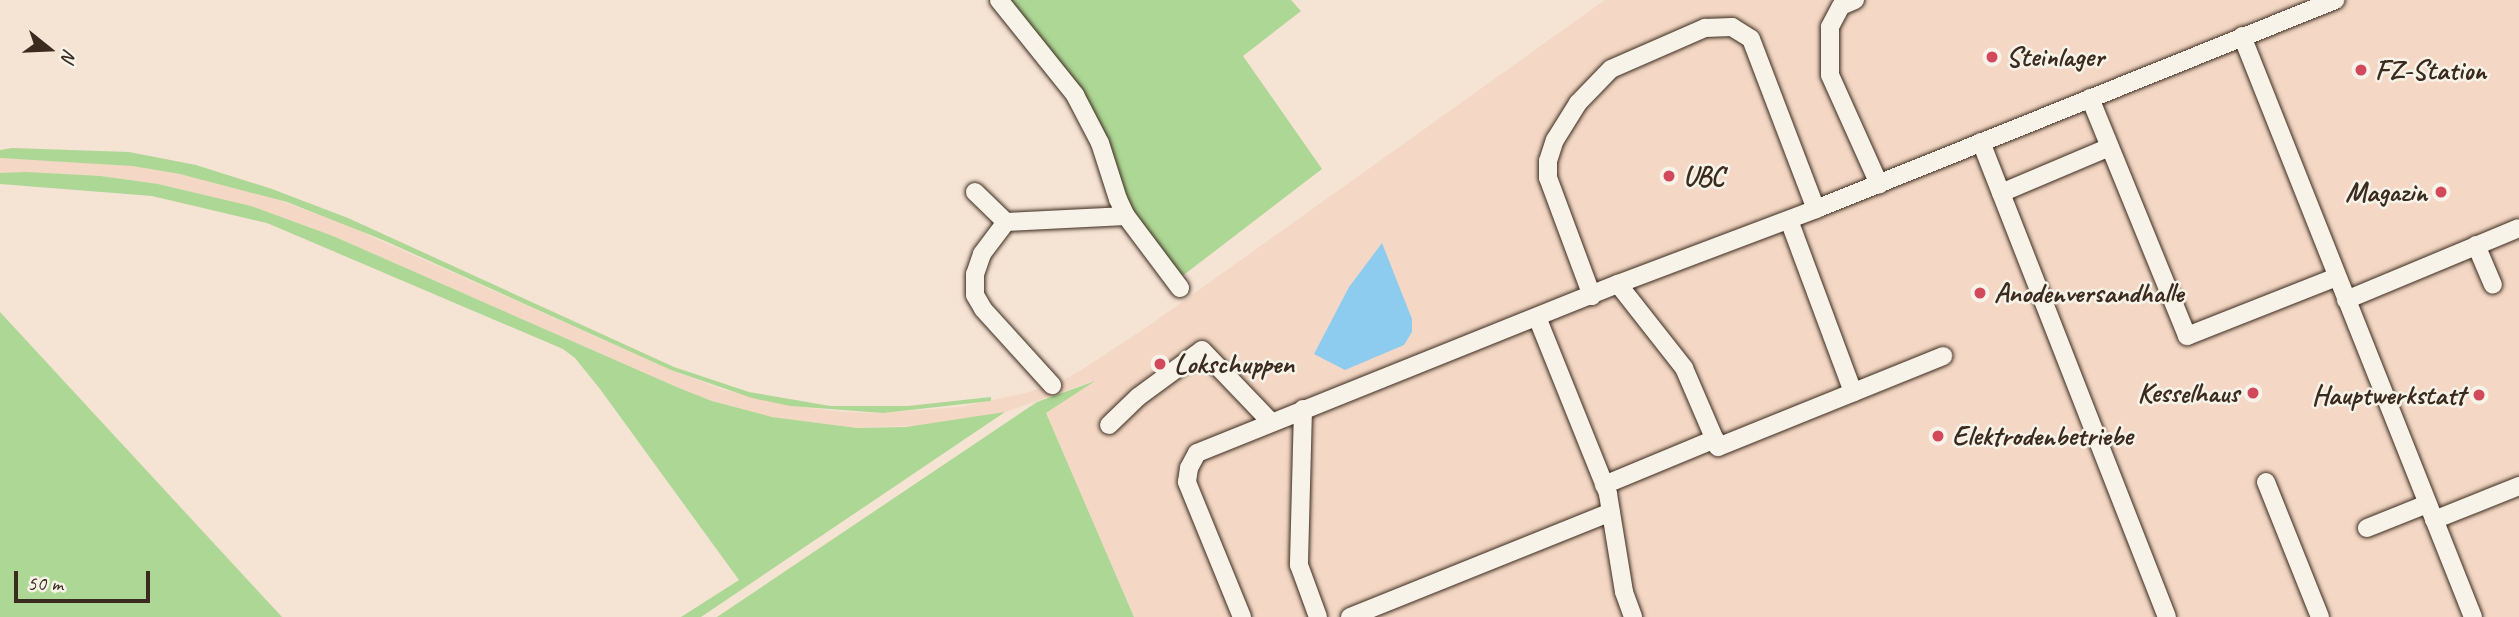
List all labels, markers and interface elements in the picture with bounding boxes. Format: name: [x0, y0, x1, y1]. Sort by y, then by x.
north arrow: [14, 14, 84, 84]
place label: Steinlager: [2006, 40, 2104, 74]
text: N: [56, 46, 82, 65]
marker: Steinlager: [1984, 49, 2000, 65]
place label: FZ-Station: [2375, 53, 2486, 87]
marker: FZ-Station: [2353, 62, 2369, 78]
place label: UBC: [1683, 159, 1724, 193]
marker: UBC: [1661, 168, 1677, 184]
place label: Magazin: [2345, 175, 2427, 209]
marker: Magazin: [2433, 184, 2449, 200]
place label: Anodenversandhalle: [1994, 276, 2183, 310]
marker: Anodenversandhalle: [1972, 285, 1988, 301]
place label: Lokschuppen: [1174, 347, 1294, 381]
marker: Lokschuppen: [1152, 356, 1168, 372]
place label: Kesselhaus: [2137, 376, 2239, 410]
place label: Hauptwerkstatt: [2312, 378, 2465, 412]
marker: Kesselhaus: [2245, 385, 2261, 401]
marker: Hauptwerkstatt: [2471, 387, 2487, 403]
place label: Elektrodenbetriebe: [1952, 419, 2132, 453]
marker: Elektrodenbetriebe: [1930, 428, 1946, 444]
scale bar: [18, 558, 154, 602]
text: 50 m: [27, 570, 63, 596]

